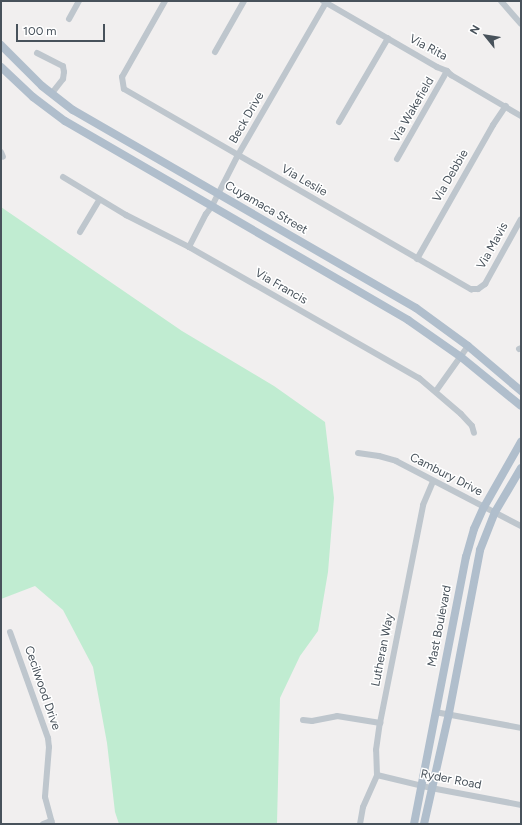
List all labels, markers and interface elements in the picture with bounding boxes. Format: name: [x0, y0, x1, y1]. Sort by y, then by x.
scale bar: [18, 16, 107, 42]
north arrow: [466, 16, 506, 56]
text: N: [467, 23, 483, 37]
text: 100 m: [23, 24, 57, 38]
street label: Via Rita: [406, 32, 450, 64]
street label: Via Wakefield: [389, 75, 437, 145]
street label: Beck Drive: [227, 90, 267, 146]
street label: Via Debbie: [430, 147, 472, 205]
street label: Via Leslie: [279, 162, 329, 200]
street label: Cuyamaca Street: [222, 178, 310, 238]
street label: Via Mavis: [474, 220, 512, 272]
street label: Via Francis: [252, 266, 310, 308]
street label: Cambury Drive: [407, 450, 485, 500]
street label: Mast Boulevard: [425, 584, 455, 668]
street label: Lutheran Way: [369, 612, 397, 688]
street label: Cecilwood Drive: [21, 644, 63, 732]
street label: Ryder Road: [419, 767, 483, 793]

